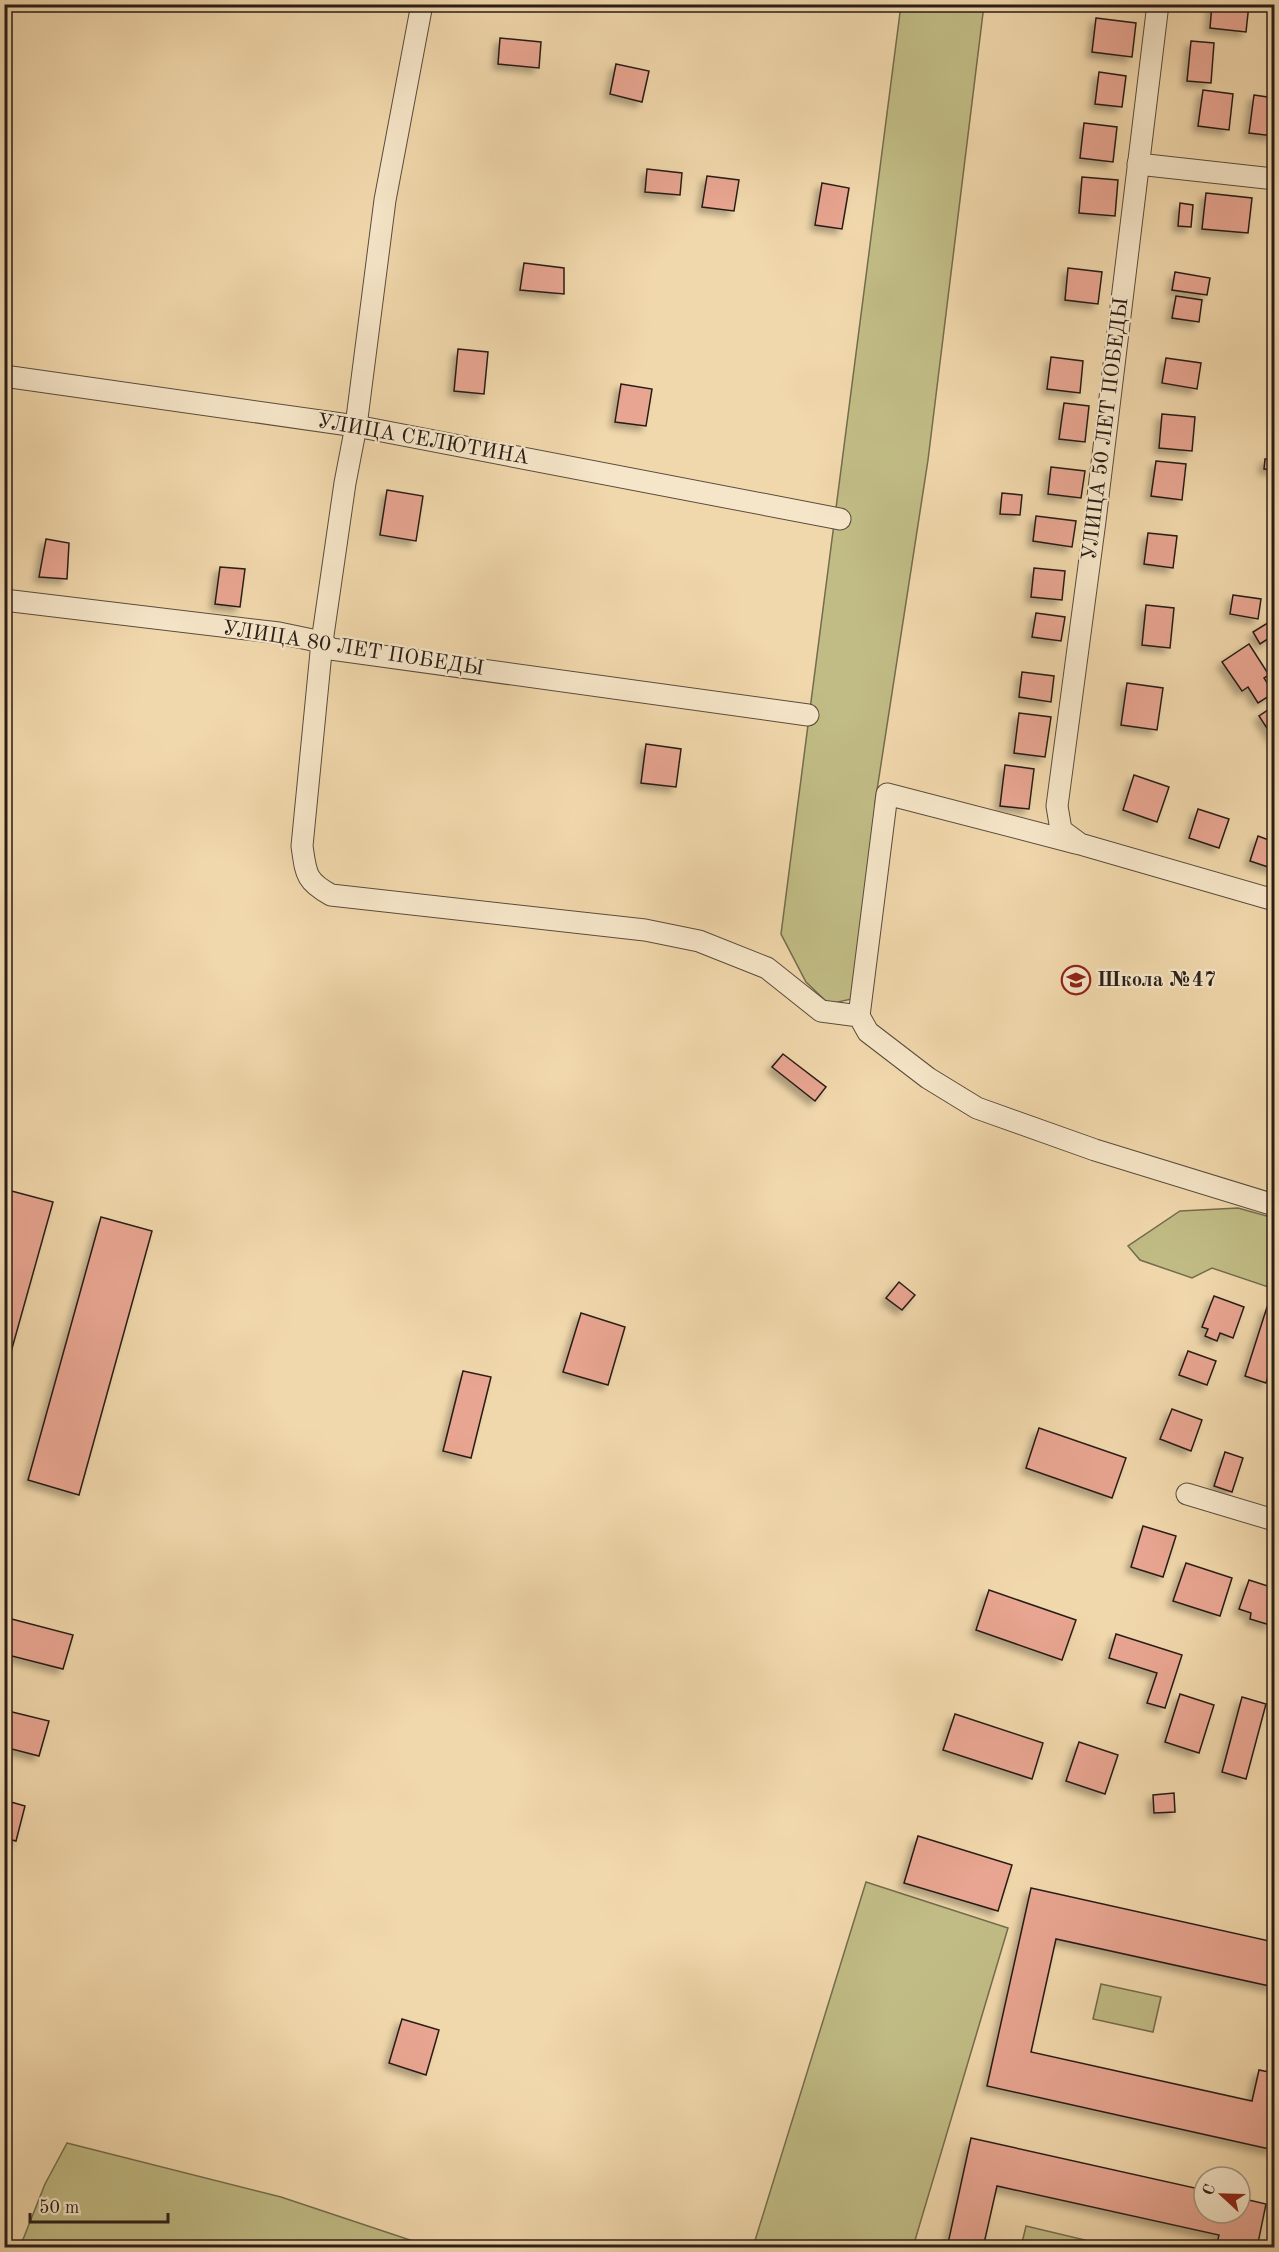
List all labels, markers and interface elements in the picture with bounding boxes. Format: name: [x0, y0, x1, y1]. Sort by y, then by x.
street label: УЛИЦА 50 ЛЕТ ПОБЕДЫ: [1079, 296, 1133, 562]
street label: УЛИЦА СЕЛЮТИНА: [315, 411, 531, 469]
street label: УЛИЦА 80 ЛЕТ ПОБЕДЫ: [221, 618, 485, 680]
school or university icon: Школа №47: [1060, 964, 1092, 996]
place label: Школа №47: [1097, 970, 1216, 991]
north arrow: [1192, 2165, 1252, 2225]
text: С: [1201, 2182, 1219, 2198]
scale bar: [30, 2186, 168, 2224]
text: 50 m: [39, 2199, 79, 2217]

